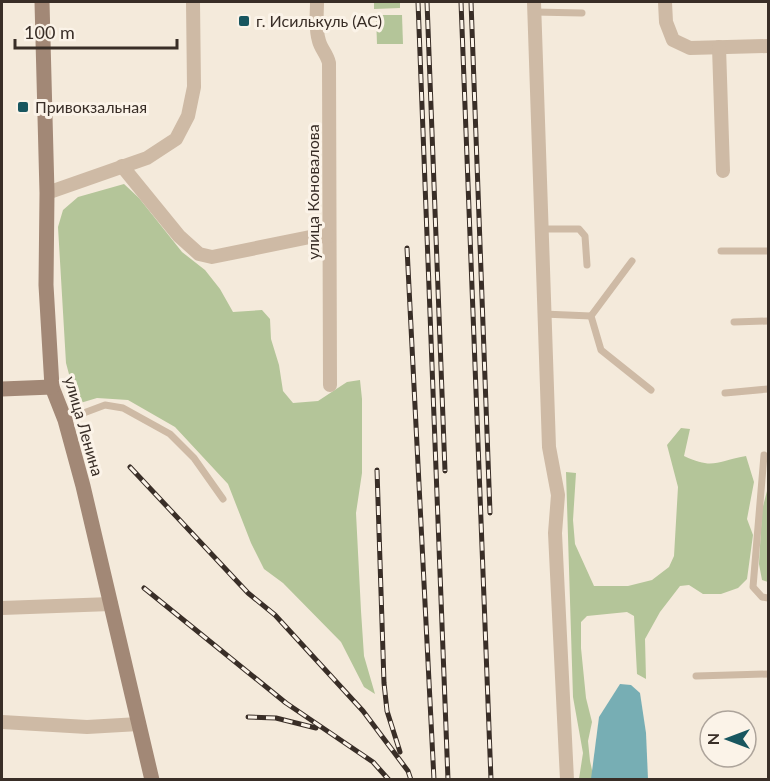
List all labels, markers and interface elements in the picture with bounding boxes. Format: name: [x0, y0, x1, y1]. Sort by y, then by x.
place label: г. Исилькуль (АС): [256, 11, 382, 30]
scale bar: [15, 12, 177, 50]
marker: г. Исилькуль (АС): [237, 14, 251, 28]
text: 100 m: [24, 21, 75, 43]
place label: Привокзальная: [35, 97, 147, 116]
marker: Привокзальная: [16, 100, 30, 114]
street label: улица Коновалова: [303, 124, 322, 260]
street label: улица Ленина: [61, 374, 108, 478]
north arrow: [698, 709, 758, 769]
text: N: [703, 733, 722, 745]

